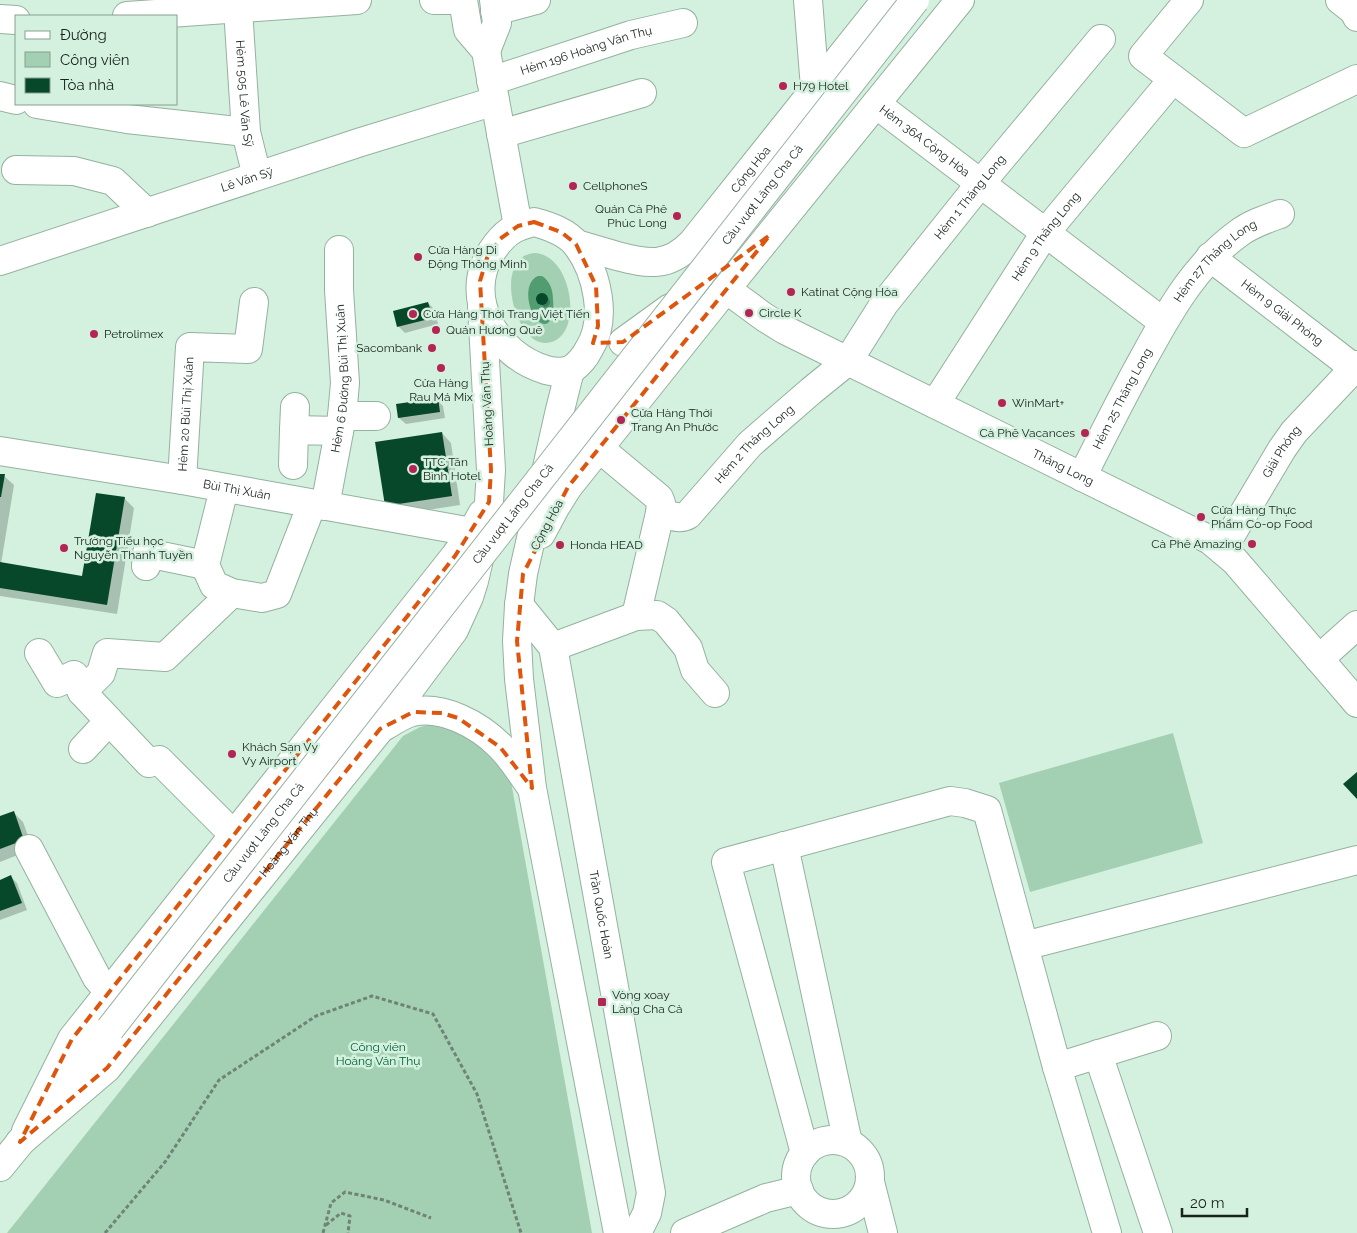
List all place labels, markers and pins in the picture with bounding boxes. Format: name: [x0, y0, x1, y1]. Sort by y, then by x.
place label: H79 Hotel: [793, 79, 849, 93]
marker: H79 Hotel: [777, 80, 789, 92]
place label: CellphoneS: [583, 179, 648, 193]
marker: CellphoneS: [567, 180, 579, 192]
place label: Quán Cà Phê Phúc Long: [595, 202, 667, 230]
marker: Quán Cà Phê Phúc Long: [671, 210, 683, 222]
place label: Cửa Hàng Di Động Thông Minh: [428, 243, 527, 271]
marker: Cửa Hàng Di Động Thông Minh: [412, 251, 424, 263]
place label: Katinat Cộng Hòa: [801, 285, 898, 299]
marker: Katinat Cộng Hòa: [785, 286, 797, 298]
place label: Circle K: [759, 306, 802, 320]
place label: Cửa Hàng Thời Trang Việt Tiến: [423, 307, 590, 321]
marker: Circle K: [743, 307, 755, 319]
marker: Cửa Hàng Thời Trang Việt Tiến: [407, 308, 419, 320]
place label: Quán Hương Quê: [446, 323, 542, 337]
marker: Quán Hương Quê: [430, 324, 442, 336]
place label: Petrolimex: [104, 327, 163, 341]
marker: Petrolimex: [88, 328, 100, 340]
place label: Sacombank: [356, 341, 423, 355]
marker: Sacombank: [426, 342, 438, 354]
marker: Cửa Hàng Rau Má Mix: [435, 362, 447, 374]
place label: Cửa Hàng Rau Má Mix: [409, 376, 473, 404]
place label: WinMart+: [1012, 396, 1064, 410]
marker: WinMart+: [996, 397, 1008, 409]
place label: Cửa Hàng Thời Trang An Phước: [631, 406, 719, 434]
marker: Cửa Hàng Thời Trang An Phước: [615, 414, 627, 426]
place label: Cà Phê Vacances: [979, 426, 1075, 440]
marker: Cà Phê Vacances: [1079, 427, 1091, 439]
place label: TTC Tân Bình Hotel: [423, 455, 481, 483]
marker: TTC Tân Bình Hotel: [407, 463, 419, 475]
place label: Cửa Hàng Thực Phẩm Co-op Food: [1211, 503, 1313, 531]
marker: Cửa Hàng Thực Phẩm Co-op Food: [1195, 511, 1207, 523]
place label: Trường Tiểu học Nguyễn Thanh Tuyền: [74, 534, 193, 562]
place label: Cà Phê Amazing: [1151, 537, 1242, 551]
place label: Honda HEAD: [570, 538, 643, 552]
marker: Cà Phê Amazing: [1246, 538, 1258, 550]
marker: Honda HEAD: [554, 539, 566, 551]
marker: Trường Tiểu học Nguyễn Thanh Tuyền: [58, 542, 70, 554]
place label: Khách Sạn Vy Vy Airport: [242, 740, 318, 768]
marker: Khách Sạn Vy Vy Airport: [226, 748, 238, 760]
place label: Vòng xoay Lăng Cha Cả: [612, 988, 683, 1016]
marker: Vòng xoay Lăng Cha Cả: [596, 996, 608, 1008]

